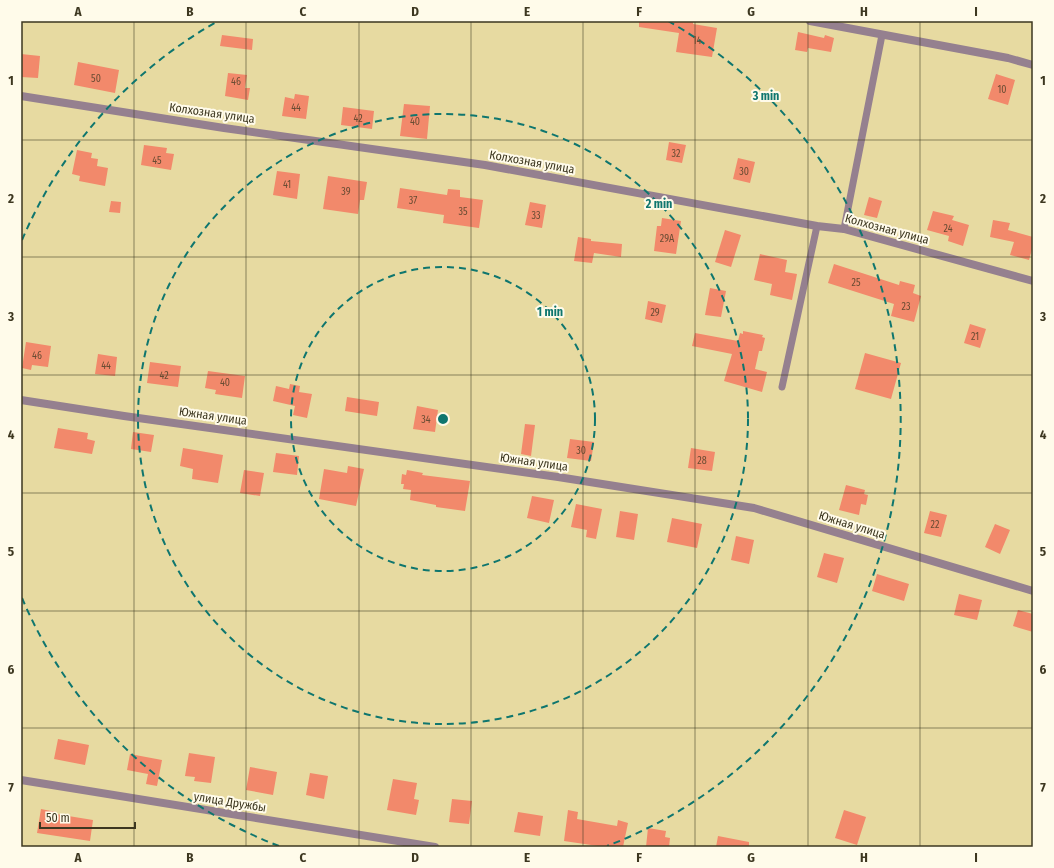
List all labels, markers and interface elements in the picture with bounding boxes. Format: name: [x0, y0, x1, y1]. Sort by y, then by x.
text: A: [73, 4, 82, 19]
text: B: [186, 4, 194, 19]
text: C: [300, 4, 307, 19]
text: D: [411, 4, 419, 19]
text: E: [524, 4, 530, 19]
text: F: [636, 4, 642, 19]
text: G: [747, 4, 755, 19]
text: H: [860, 4, 868, 19]
text: I: [974, 4, 978, 19]
house number: 14: [693, 35, 702, 47]
text: 1: [8, 73, 14, 88]
house number: 50: [91, 73, 101, 85]
text: 1: [1040, 73, 1046, 88]
house number: 46: [231, 76, 241, 88]
house number: 10: [997, 84, 1007, 96]
text: 3 min: [752, 89, 779, 103]
street label: Колхозная улица: [168, 100, 256, 126]
house number: 44: [291, 102, 301, 114]
house number: 42: [353, 113, 363, 125]
house number: 40: [410, 116, 420, 128]
street label: Колхозная улица: [488, 148, 576, 176]
house number: 32: [672, 148, 681, 160]
house number: 45: [152, 155, 162, 167]
house number: 30: [739, 166, 749, 178]
house number: 41: [283, 179, 291, 191]
house number: 39: [341, 186, 351, 198]
text: 2: [7, 191, 14, 206]
text: 2: [1039, 191, 1046, 206]
house number: 37: [409, 195, 417, 207]
text: 2 min: [645, 197, 672, 211]
house number: 35: [458, 206, 468, 218]
house number: 33: [531, 210, 541, 222]
street label: Колхозная улица: [844, 211, 931, 247]
house number: 24: [943, 223, 953, 235]
house number: 29А: [660, 233, 675, 245]
house number: 25: [852, 277, 861, 289]
house number: 23: [902, 301, 911, 313]
text: 1 min: [537, 305, 563, 319]
house number: 29: [650, 307, 660, 319]
text: 3: [7, 309, 14, 324]
text: 3: [1039, 309, 1046, 324]
house number: 21: [971, 331, 979, 343]
house number: 46: [32, 350, 42, 362]
house number: 44: [101, 360, 111, 372]
house number: 42: [159, 370, 169, 382]
house number: 40: [220, 377, 230, 389]
street label: Южная улица: [178, 404, 248, 428]
centre of rings: [436, 412, 450, 426]
house number: 34: [421, 414, 431, 426]
text: 4: [8, 427, 15, 442]
text: 4: [1040, 427, 1047, 442]
house number: 30: [576, 445, 586, 457]
street label: Южная улица: [499, 450, 569, 474]
house number: 28: [697, 455, 707, 467]
street label: Южная улица: [817, 508, 887, 542]
house number: 22: [931, 519, 940, 531]
text: 5: [8, 544, 14, 559]
text: 5: [1040, 544, 1046, 559]
text: 6: [8, 662, 15, 677]
text: 6: [1040, 662, 1047, 677]
text: 7: [8, 780, 14, 795]
text: 7: [1040, 780, 1046, 795]
street label: улица Дружбы: [193, 789, 267, 815]
scale bar: [40, 804, 135, 830]
text: 50 m: [46, 811, 70, 825]
text: A: [73, 850, 82, 865]
text: B: [186, 850, 194, 865]
text: C: [300, 850, 307, 865]
text: D: [411, 850, 419, 865]
text: E: [524, 850, 530, 865]
text: F: [636, 850, 642, 865]
text: G: [747, 850, 755, 865]
text: H: [860, 850, 868, 865]
text: I: [974, 850, 978, 865]

